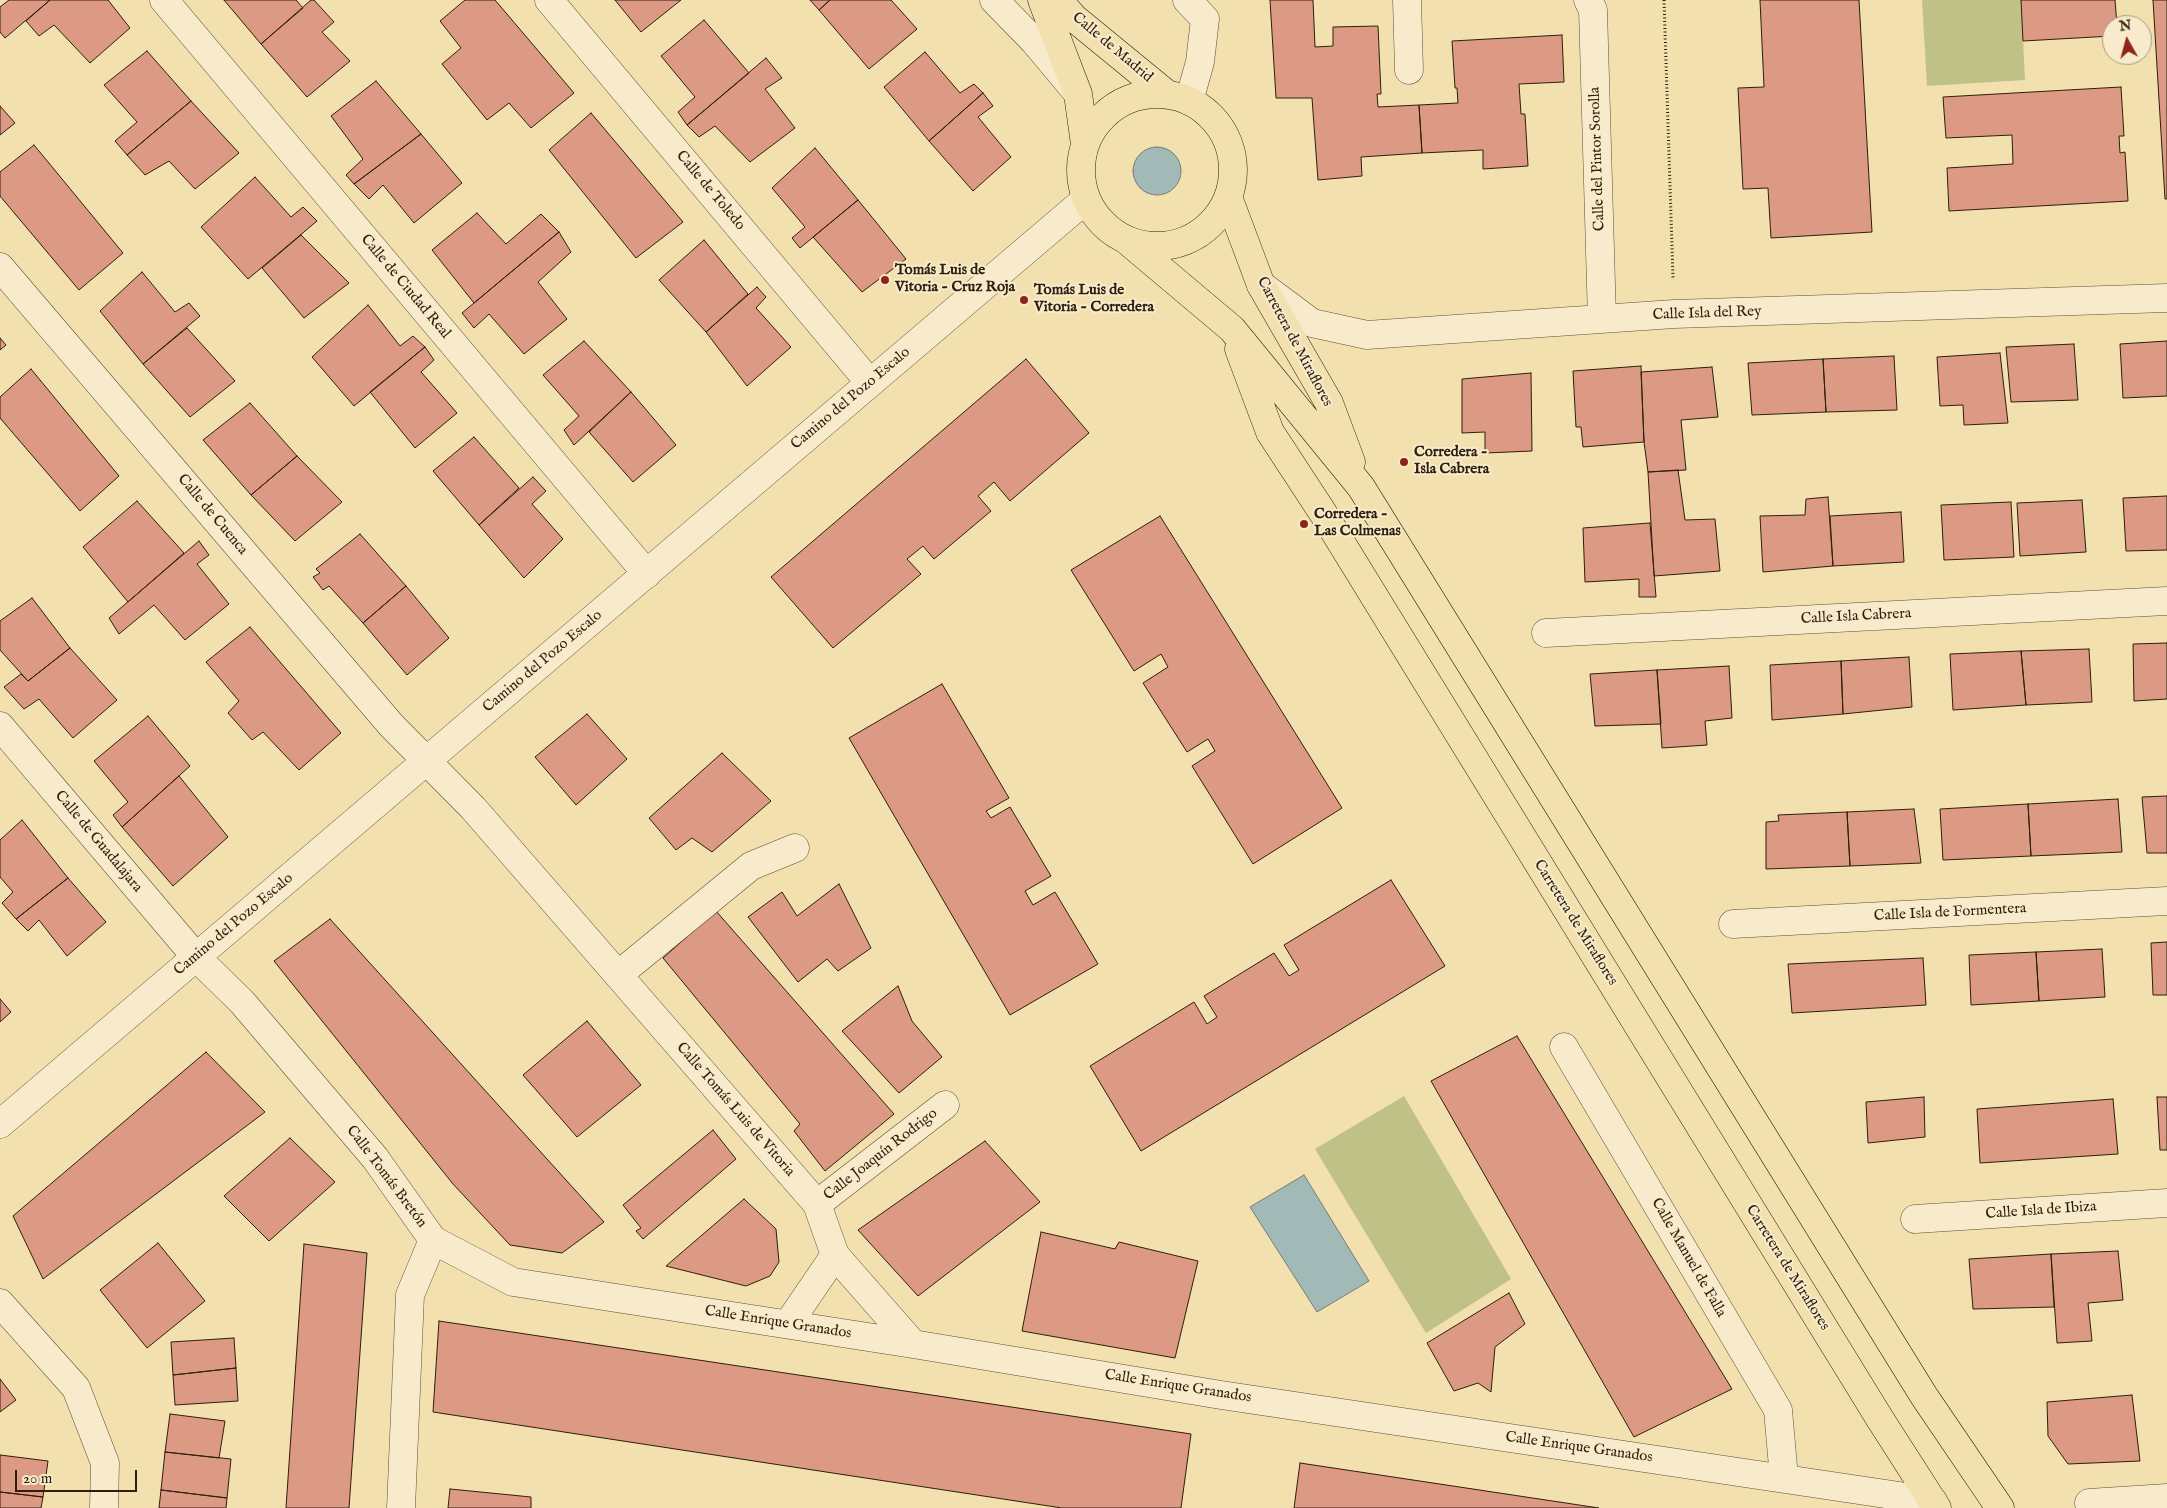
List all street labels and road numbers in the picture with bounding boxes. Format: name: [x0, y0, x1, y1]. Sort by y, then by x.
street label: Calle de Madrid: [1068, 9, 1156, 87]
street label: Calle del Pintor Sorolla: [1586, 87, 1610, 231]
street label: Calle de Toledo: [672, 148, 748, 234]
street label: Calle de Ciudad Real: [356, 231, 454, 343]
street label: Carretera de Miraflores: [1252, 274, 1336, 410]
street label: Calle Isla del Rey: [1652, 303, 1762, 325]
street label: Camino del Pozo Escalo: [788, 344, 914, 454]
street label: Calle de Cuenca: [173, 471, 251, 559]
street label: Calle Isla Cabrera: [1800, 605, 1912, 629]
street label: Camino del Pozo Escalo: [480, 607, 606, 717]
street label: Calle de Guadalajara: [50, 788, 146, 896]
street label: Carretera de Miraflores: [1529, 857, 1621, 989]
street label: Camino del Pozo Escalo: [171, 870, 297, 980]
street label: Calle Isla de Formentera: [1873, 900, 2027, 926]
street label: Calle Tomás Luis de Vitoria: [672, 1039, 798, 1181]
street label: Calle Joaquín Rodrigo: [821, 1105, 941, 1205]
street label: Calle Tomás Bretón: [342, 1122, 430, 1232]
street label: Calle Manuel de Falla: [1647, 1195, 1729, 1321]
street label: Calle Isla de Ibiza: [1985, 1198, 2097, 1224]
street label: Carretera de Miraflores: [1741, 1202, 1833, 1334]
street label: Calle Enrique Granados: [703, 1302, 853, 1344]
street label: Calle Enrique Granados: [1103, 1366, 1253, 1408]
street label: Calle Enrique Granados: [1504, 1429, 1654, 1467]

